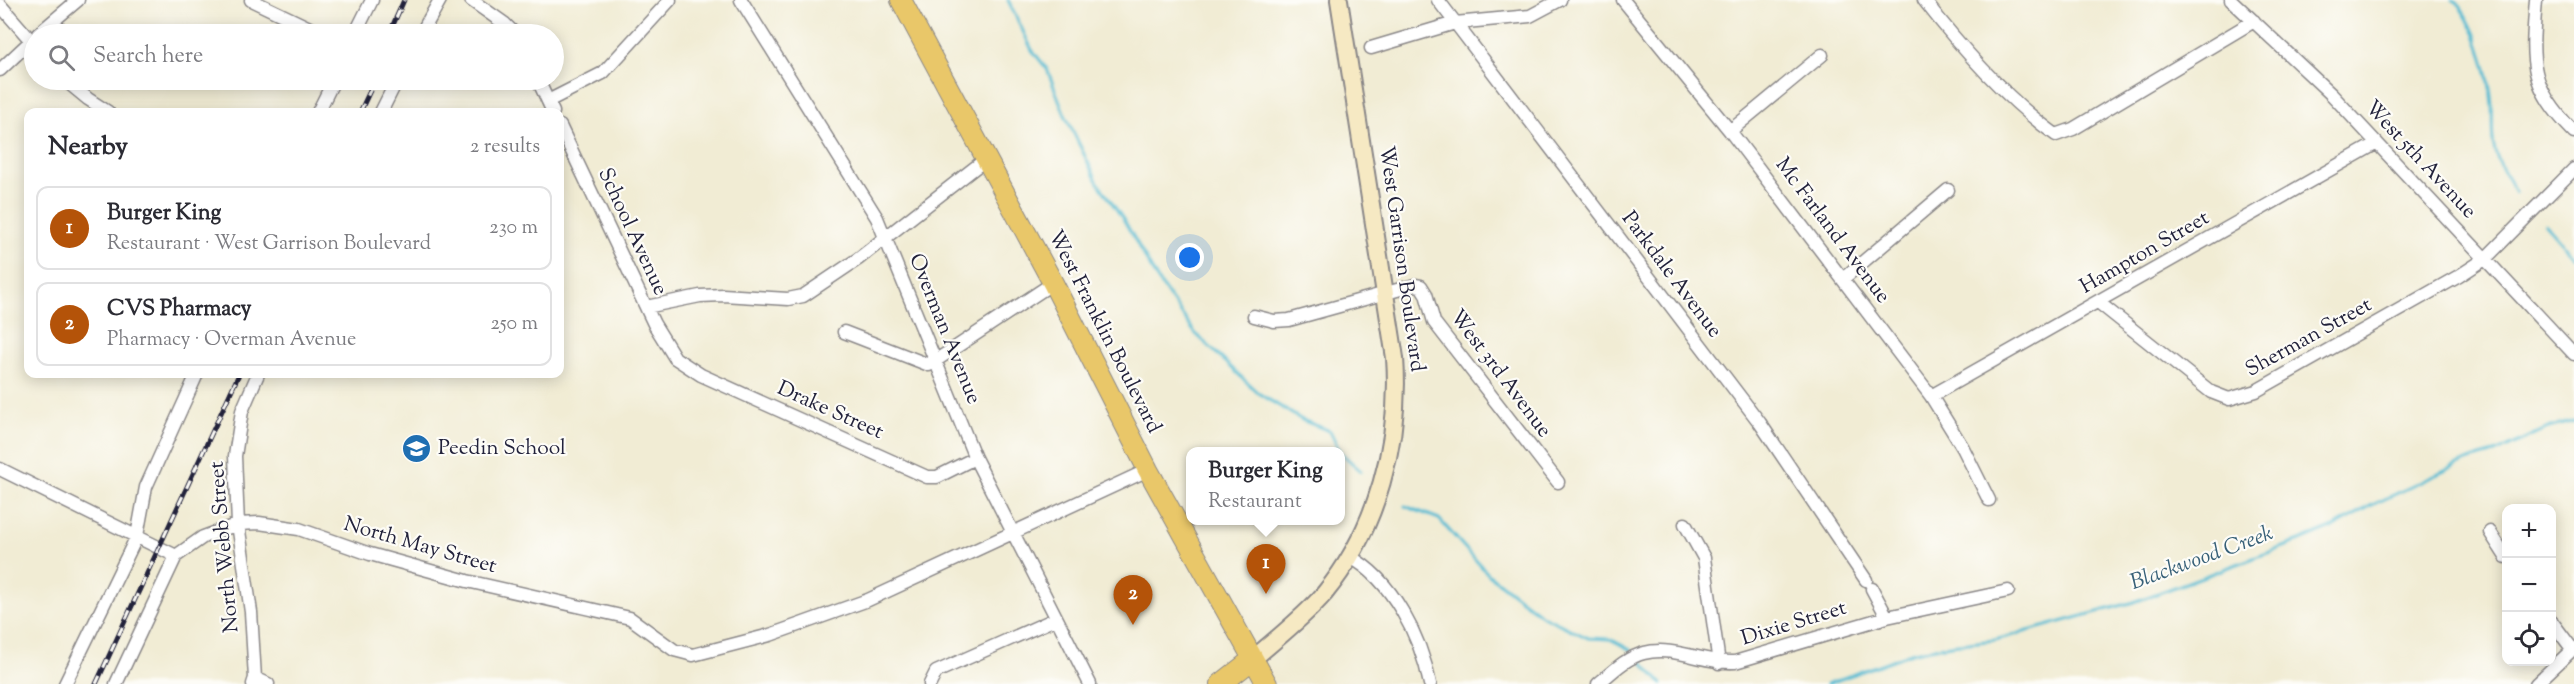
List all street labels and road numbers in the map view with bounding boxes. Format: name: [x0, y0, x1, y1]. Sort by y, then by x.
street label: West 5th Avenue: [2357, 94, 2483, 226]
street label: West Garrison Boulevard: [1370, 144, 1432, 374]
street label: Mc Farland Avenue: [1767, 152, 1897, 310]
street label: School Avenue: [589, 163, 675, 301]
street label: Hampton Street: [2075, 204, 2215, 302]
street label: Parkdale Avenue: [1613, 206, 1729, 344]
street label: West Franklin Boulevard: [1040, 225, 1168, 439]
street label: Overman Avenue: [900, 249, 988, 409]
street label: Sherman Street: [2240, 291, 2378, 385]
street label: West 3rd Avenue: [1442, 304, 1558, 444]
street label: Drake Street: [772, 374, 888, 448]
street label: North Webb Street: [203, 460, 247, 634]
street label: North May Street: [340, 510, 500, 582]
street label: Dixie Street: [1738, 594, 1850, 654]

